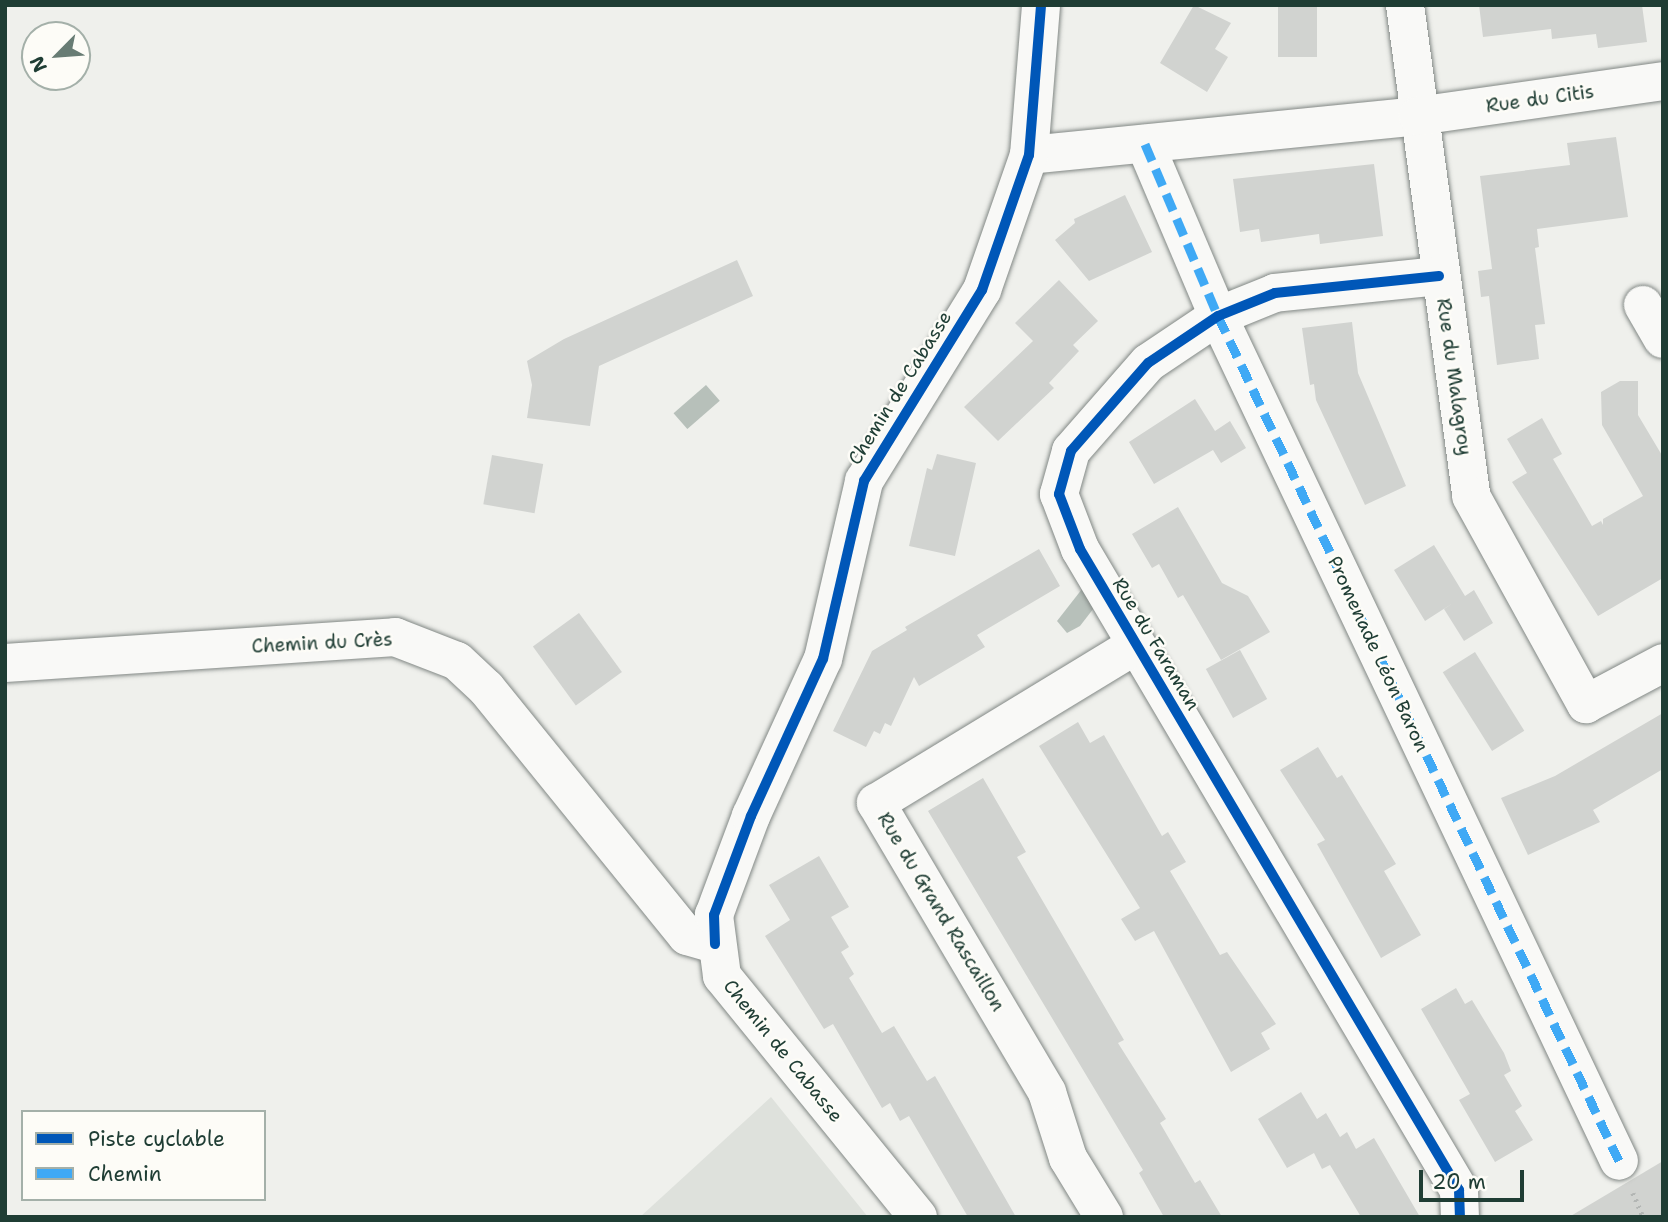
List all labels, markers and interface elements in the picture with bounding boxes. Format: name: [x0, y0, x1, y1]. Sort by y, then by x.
north arrow: [21, 21, 91, 91]
text: N: [24, 52, 53, 76]
street label: Rue du Citis: [1484, 80, 1596, 118]
street label: Rue du Malagroy: [1432, 297, 1476, 457]
street label: Chemin de Cabasse: [843, 307, 957, 469]
street label: Promenade Léon Baron: [1323, 553, 1433, 755]
street label: Rue du Faraman: [1107, 574, 1205, 714]
street label: Chemin du Crès: [251, 628, 393, 658]
street label: Rue du Grand Rascaillon: [873, 808, 1009, 1016]
street label: Chemin de Cabasse: [718, 975, 848, 1127]
legend: [21, 1110, 266, 1201]
text: Piste cyclable: [88, 1125, 225, 1153]
scale bar: [1423, 1156, 1528, 1200]
text: Chemin: [88, 1160, 162, 1188]
text: 20 m: [1432, 1168, 1486, 1196]

